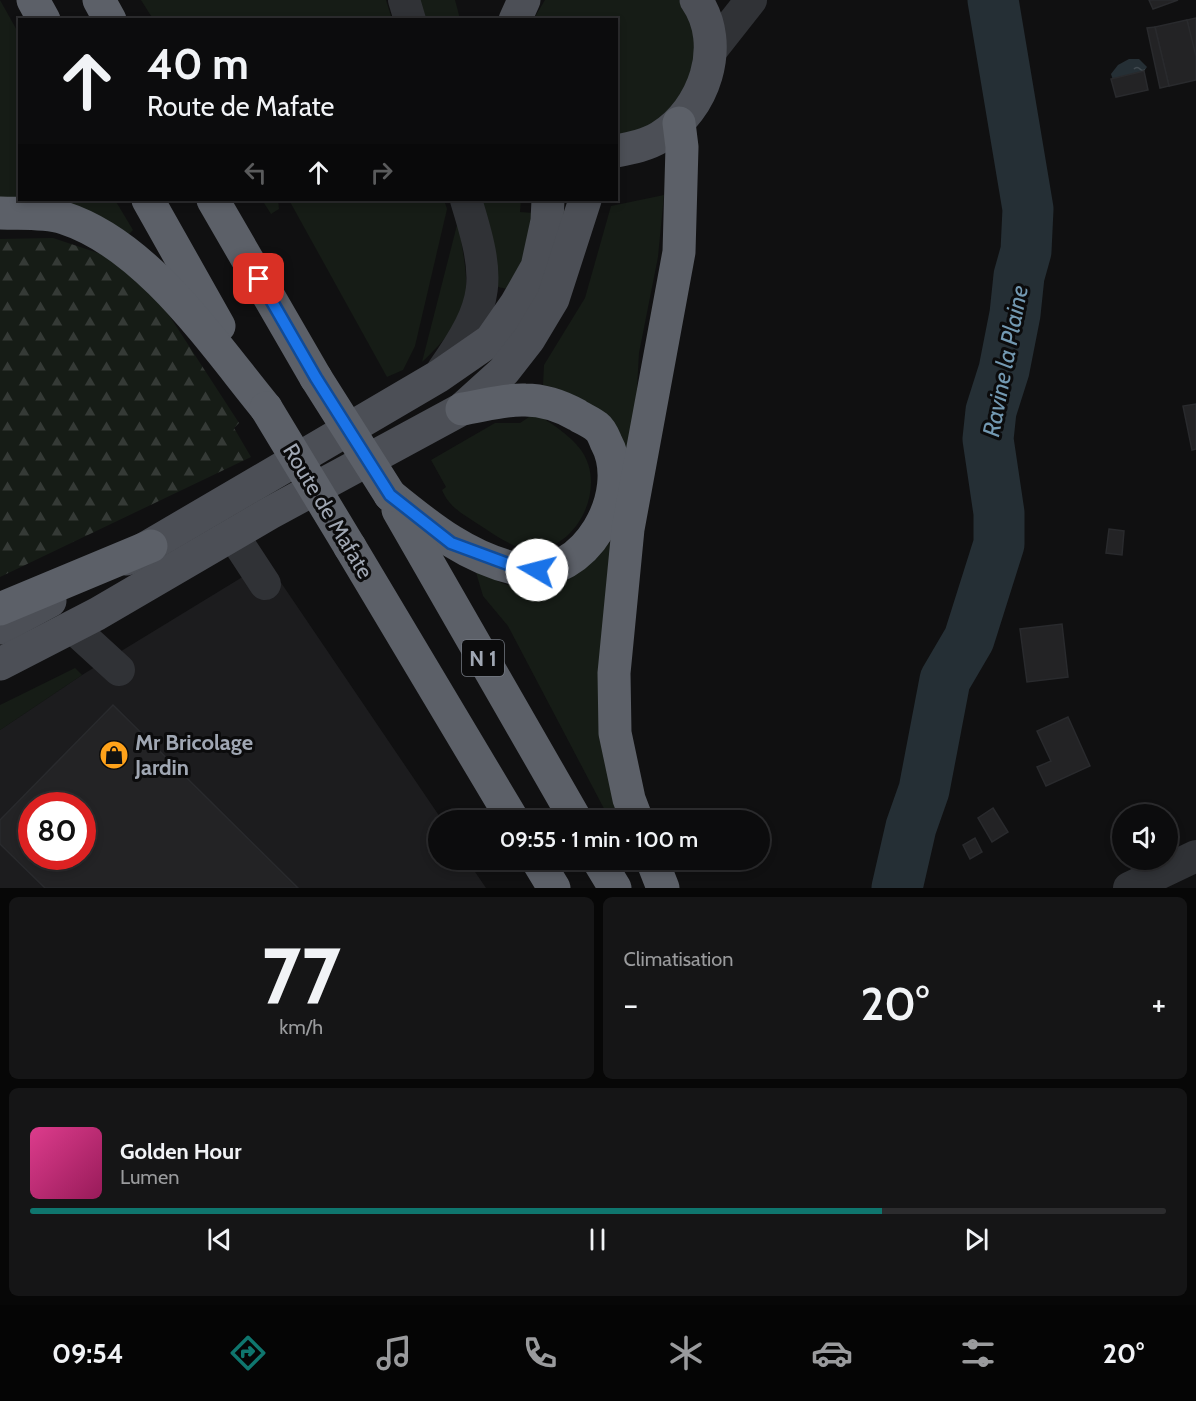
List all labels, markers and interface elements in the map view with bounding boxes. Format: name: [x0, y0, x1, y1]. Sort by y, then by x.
text: 40 m: [147, 38, 249, 90]
icon: ahead: [48, 42, 126, 120]
text: Route de Mafate: [147, 90, 334, 123]
icon: left: [239, 156, 272, 189]
icon: ahead: [302, 156, 335, 189]
icon: right: [365, 156, 398, 189]
pin: [233, 253, 284, 304]
icon: arrive: [242, 262, 275, 295]
water label: Ravine la Plaine: [976, 283, 1034, 439]
street label: Route de Mafate: [277, 439, 379, 583]
position arrow: [505, 538, 569, 602]
road number: N 1: [462, 640, 504, 676]
place label: Mr Bricolage Jardin: [134, 729, 253, 781]
shop icon: Mr Bricolage Jardin: [98, 739, 130, 771]
speed limit sign: 80: [18, 792, 96, 870]
map controls: [1112, 804, 1178, 870]
button: sound: [1112, 804, 1178, 870]
text: 09:55 · 1 min · 100 m: [500, 826, 698, 853]
text: 77: [261, 928, 341, 1023]
text: Climatisation: [624, 947, 734, 971]
text: 20°: [861, 977, 929, 1031]
text: −: [624, 984, 638, 1024]
text: +: [1151, 984, 1166, 1024]
text: km/h: [279, 1015, 323, 1039]
text: Golden Hour: [120, 1138, 241, 1165]
text: Lumen: [120, 1165, 179, 1189]
icon: previous: [203, 1223, 236, 1256]
icon: pause: [581, 1223, 614, 1256]
icon: next: [960, 1223, 993, 1256]
icon: directions: [227, 1332, 269, 1374]
icon: music: [373, 1332, 415, 1374]
icon: phone: [519, 1332, 561, 1374]
icon: climate: [665, 1332, 707, 1374]
icon: car: [811, 1332, 853, 1374]
icon: filters: [957, 1332, 999, 1374]
text: 09:54: [52, 1337, 123, 1370]
text: 20°: [1103, 1337, 1144, 1370]

